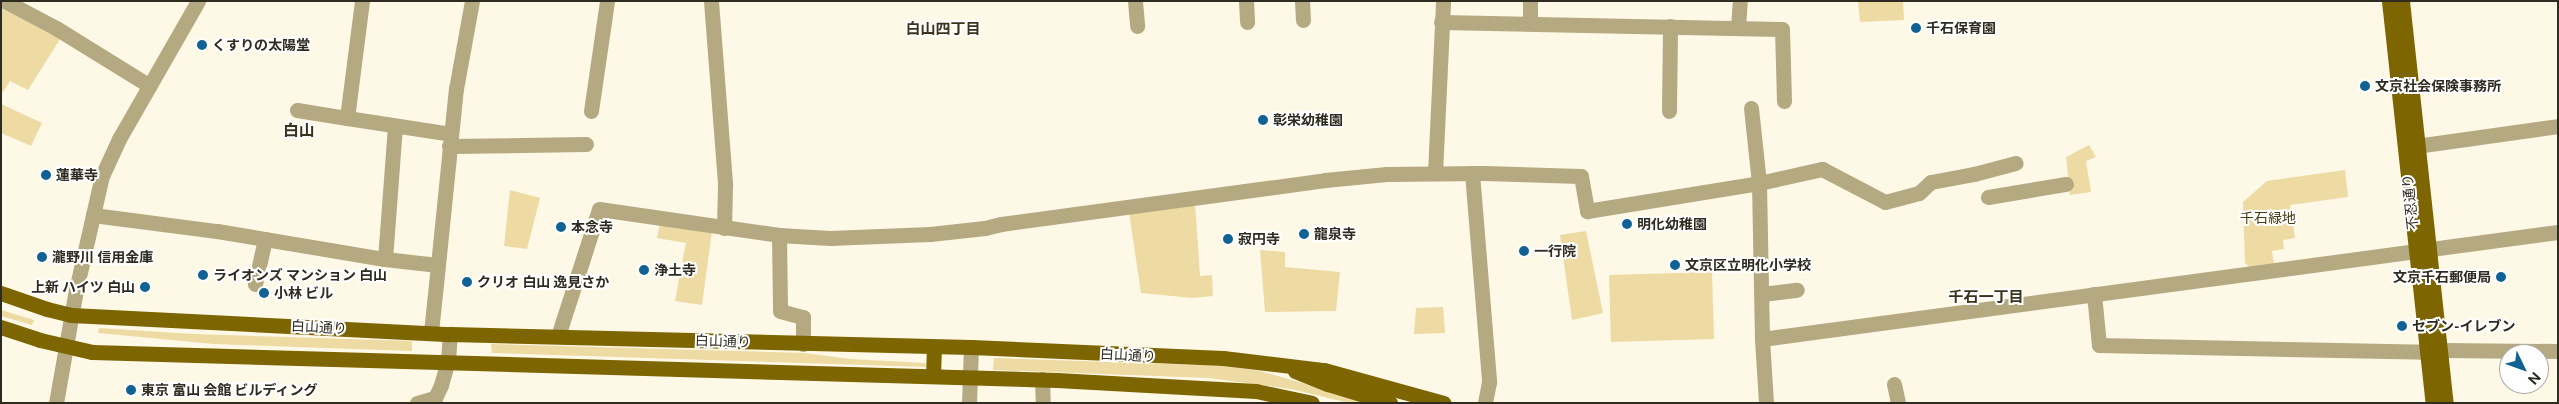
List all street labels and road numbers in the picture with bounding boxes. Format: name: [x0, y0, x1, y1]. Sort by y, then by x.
street label: 不忍通り: [2399, 173, 2421, 231]
street label: 白山通り: [291, 317, 347, 337]
street label: 白山通り: [695, 332, 751, 350]
street label: 白山通り: [1100, 345, 1156, 365]

